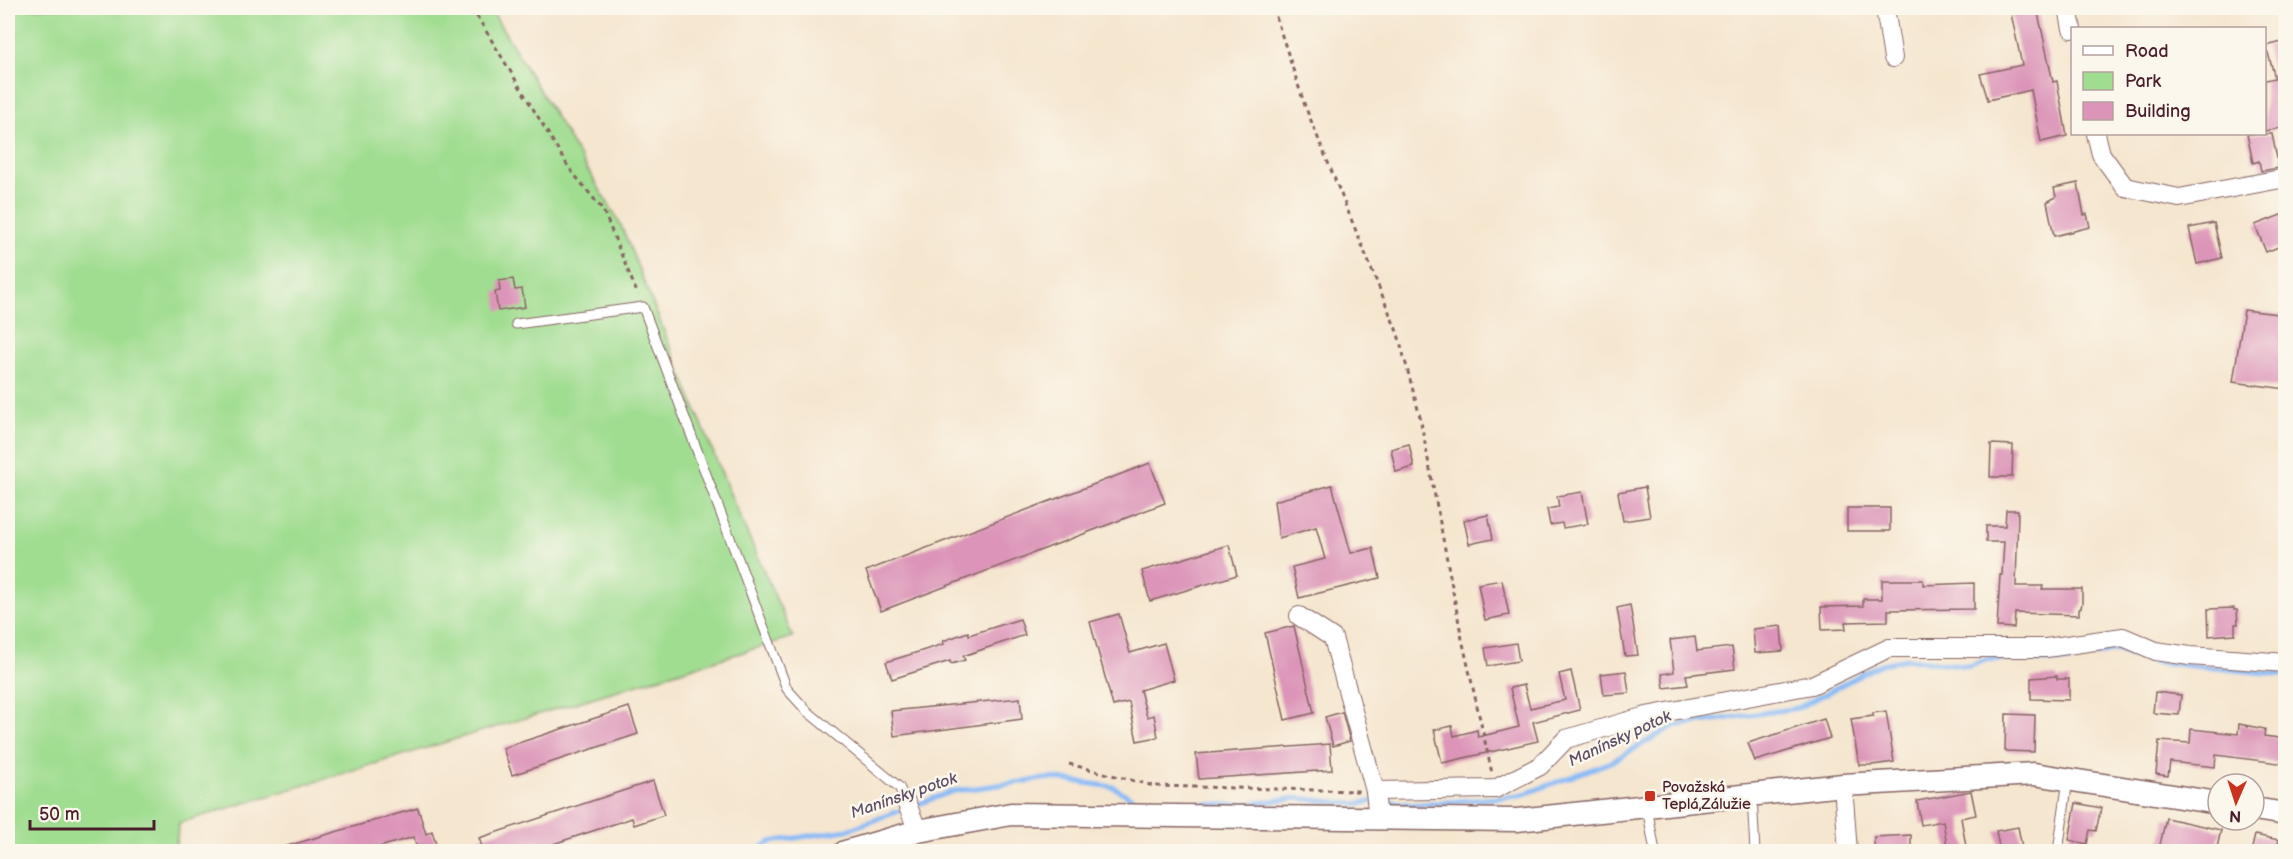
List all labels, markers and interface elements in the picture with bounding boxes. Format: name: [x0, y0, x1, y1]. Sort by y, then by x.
legend: [2071, 27, 2266, 135]
text: Road: [2125, 41, 2169, 62]
text: Park: [2125, 71, 2161, 92]
text: Building: [2125, 101, 2191, 122]
water label: Manínsky potok: [1566, 706, 1675, 771]
water label: Manínsky potok: [848, 769, 961, 823]
north arrow: [2206, 772, 2266, 832]
place label: Považská Teplá,Zálužie: [1662, 778, 1751, 814]
marker: Považská Teplá,Zálužie: [1643, 789, 1657, 803]
scale bar: [30, 793, 154, 831]
text: 50 m: [39, 804, 80, 825]
text: N: [2229, 806, 2242, 825]

